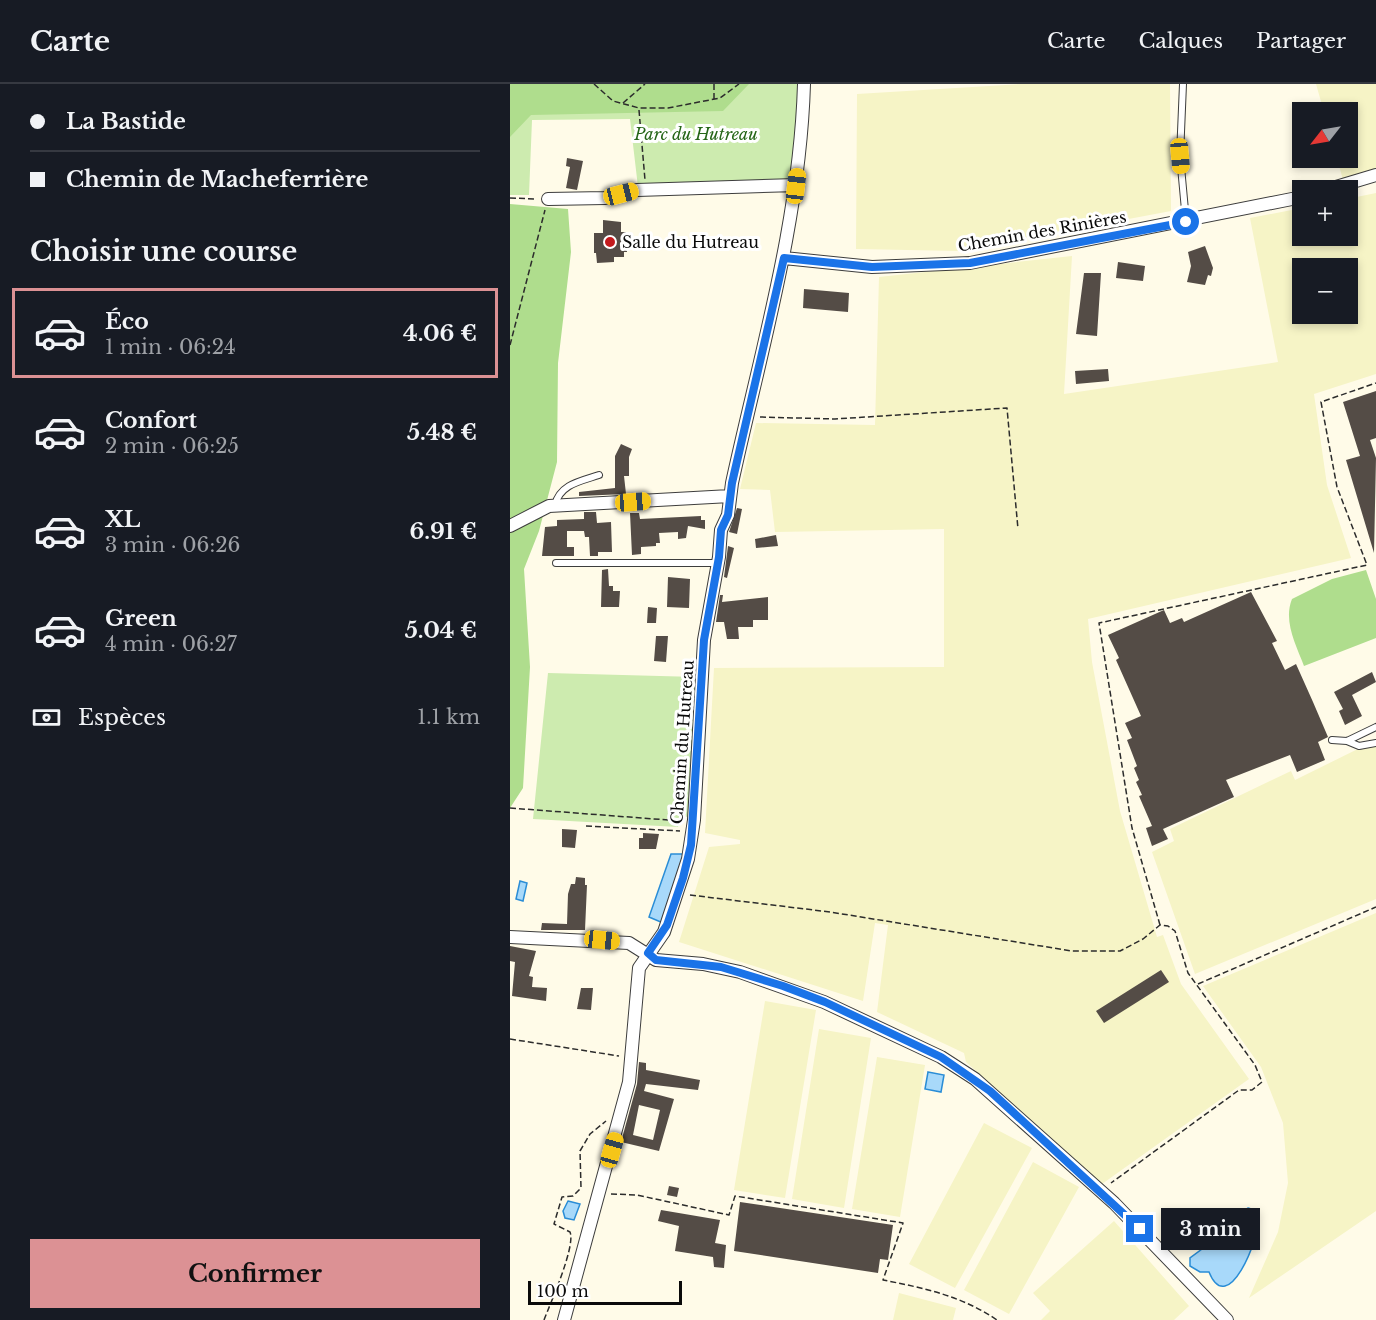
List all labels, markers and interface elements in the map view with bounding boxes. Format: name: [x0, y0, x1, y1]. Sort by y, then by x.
text: Carte: [30, 24, 110, 59]
text: Carte: [1047, 28, 1105, 54]
text: Calques: [1138, 28, 1223, 54]
text: Partager: [1256, 28, 1346, 54]
north arrow: [1292, 102, 1358, 168]
map controls: [1292, 102, 1358, 324]
text: La Bastide: [66, 108, 186, 135]
park label: Parc du Hutreau: [633, 124, 758, 144]
car: [1169, 137, 1191, 175]
text: Chemin de Macheferrière: [66, 166, 368, 193]
car: [785, 167, 807, 205]
button: +: [1292, 180, 1358, 246]
car: [601, 181, 641, 207]
street label: Chemin des Rinières: [956, 206, 1128, 256]
route start: [1172, 208, 1199, 235]
place label: Salle du Hutreau: [622, 232, 759, 252]
text: Choisir une course: [30, 235, 297, 268]
marker: Salle du Hutreau: [603, 235, 617, 249]
button: −: [1292, 258, 1358, 324]
icon: car: [33, 306, 87, 360]
text: Éco: [105, 308, 149, 335]
text: 4.06 €: [403, 320, 477, 347]
text: 1 min · 06:24: [105, 335, 236, 359]
icon: car: [33, 405, 87, 459]
text: Confort: [105, 407, 197, 434]
text: 5.48 €: [407, 419, 477, 446]
text: 2 min · 06:25: [105, 434, 239, 458]
car: [614, 492, 652, 512]
icon: car: [33, 504, 87, 558]
text: XL: [105, 506, 140, 533]
text: 6.91 €: [409, 518, 477, 545]
text: 3 min · 06:26: [105, 533, 240, 557]
icon: car: [33, 603, 87, 657]
text: Green: [105, 605, 177, 632]
text: 5.04 €: [405, 617, 477, 644]
text: 4 min · 06:27: [105, 632, 237, 656]
street label: Chemin du Hutreau: [666, 659, 698, 825]
icon: cash: [30, 701, 63, 734]
text: Espèces: [78, 704, 166, 731]
text: 1.1 km: [417, 705, 480, 729]
car: [583, 929, 621, 951]
car: [598, 1130, 626, 1170]
callout: 3 min: [1161, 1208, 1260, 1250]
route end: [1126, 1215, 1153, 1242]
text: 3 min: [1180, 1217, 1241, 1241]
button: Confirmer: [30, 1239, 480, 1308]
scale bar: [528, 1278, 682, 1306]
text: 100 m: [537, 1281, 589, 1301]

